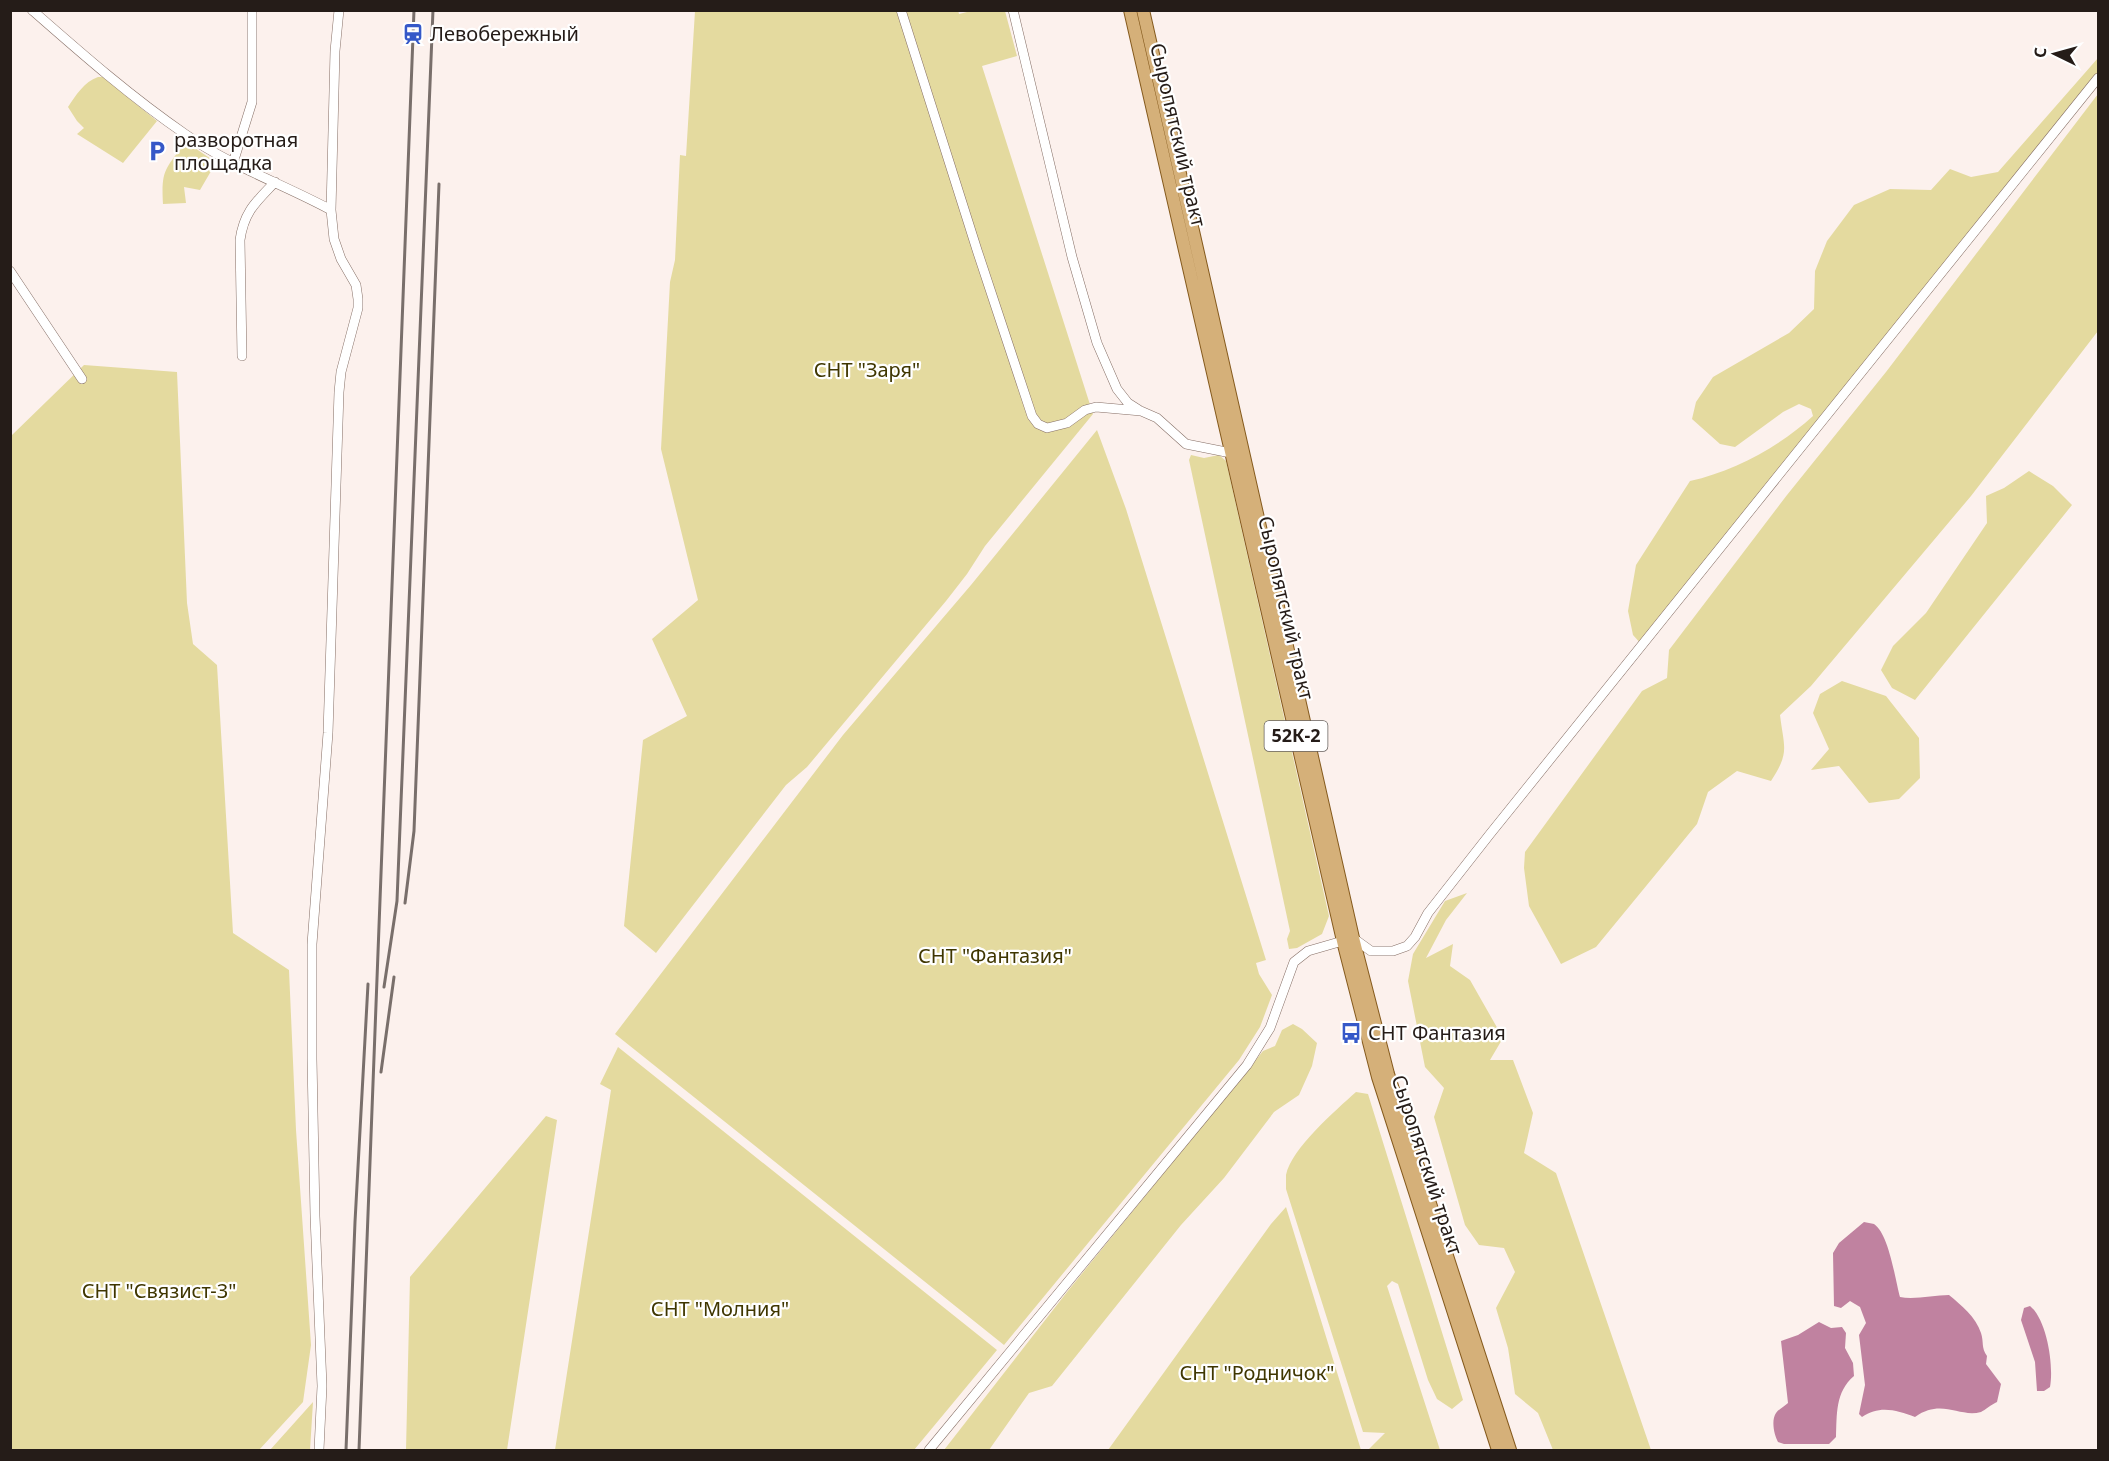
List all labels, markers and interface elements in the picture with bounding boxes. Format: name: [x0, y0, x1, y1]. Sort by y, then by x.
place label: Левобережный: [430, 20, 579, 47]
station icon: Левобережный: [401, 22, 425, 46]
north arrow: [2025, 24, 2085, 84]
street label: Сыропятский тракт: [1144, 40, 1213, 229]
text: С: [2029, 47, 2051, 59]
place label: разворотная площадка: [174, 126, 298, 176]
parking icon: разворотная площадка: [145, 139, 169, 163]
park label: СНТ "Заря": [814, 356, 920, 383]
street label: Сыропятский тракт: [1252, 513, 1321, 702]
road number: 52К-2: [1264, 721, 1328, 751]
park label: СНТ "Фантазия": [918, 942, 1072, 969]
place label: СНТ Фантазия: [1368, 1019, 1506, 1046]
bus stop icon: СНТ Фантазия: [1339, 1021, 1363, 1045]
street label: Сыропятский тракт: [1386, 1071, 1469, 1258]
park label: СНТ "Связист-3": [82, 1277, 236, 1304]
park label: СНТ "Молния": [651, 1295, 789, 1322]
park label: СНТ "Родничок": [1180, 1359, 1335, 1386]

